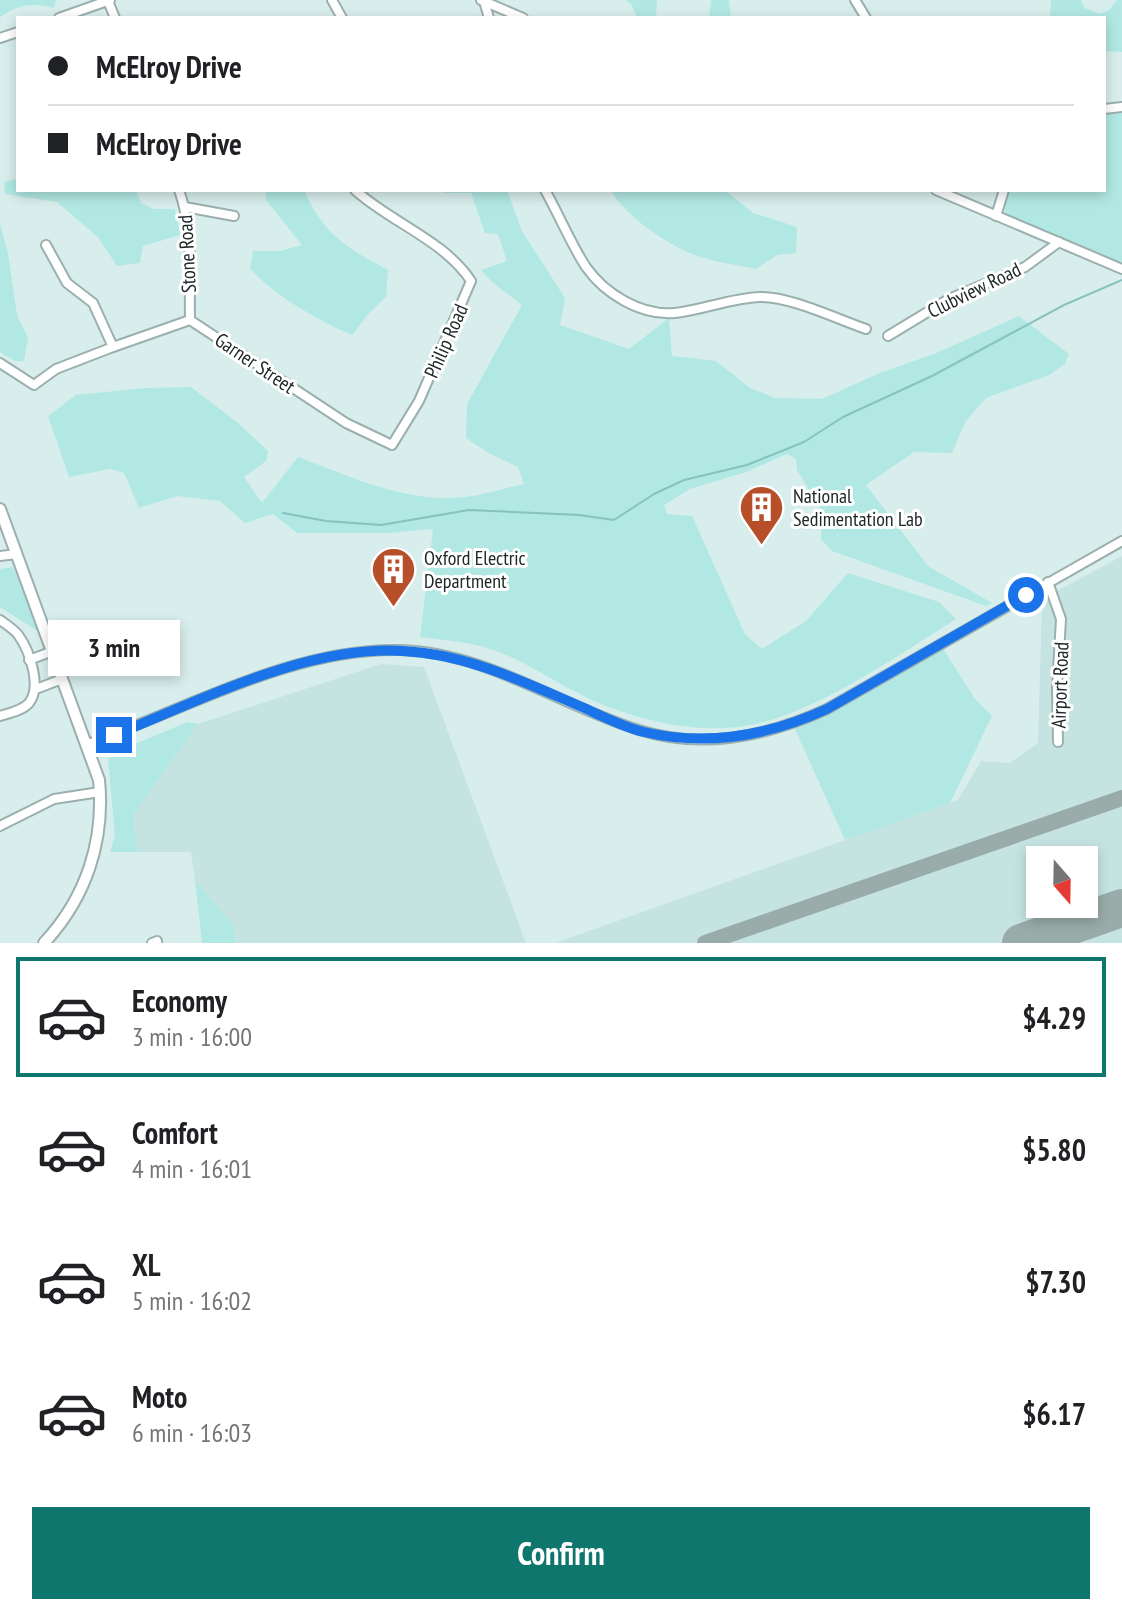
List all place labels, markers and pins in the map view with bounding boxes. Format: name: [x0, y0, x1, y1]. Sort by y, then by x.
building icon: National Sedimentation Lab: [738, 483, 786, 546]
place label: National Sedimentation Lab: [793, 483, 923, 532]
building icon: Oxford Electric Department: [369, 545, 417, 608]
place label: Oxford Electric Department: [424, 545, 526, 594]

